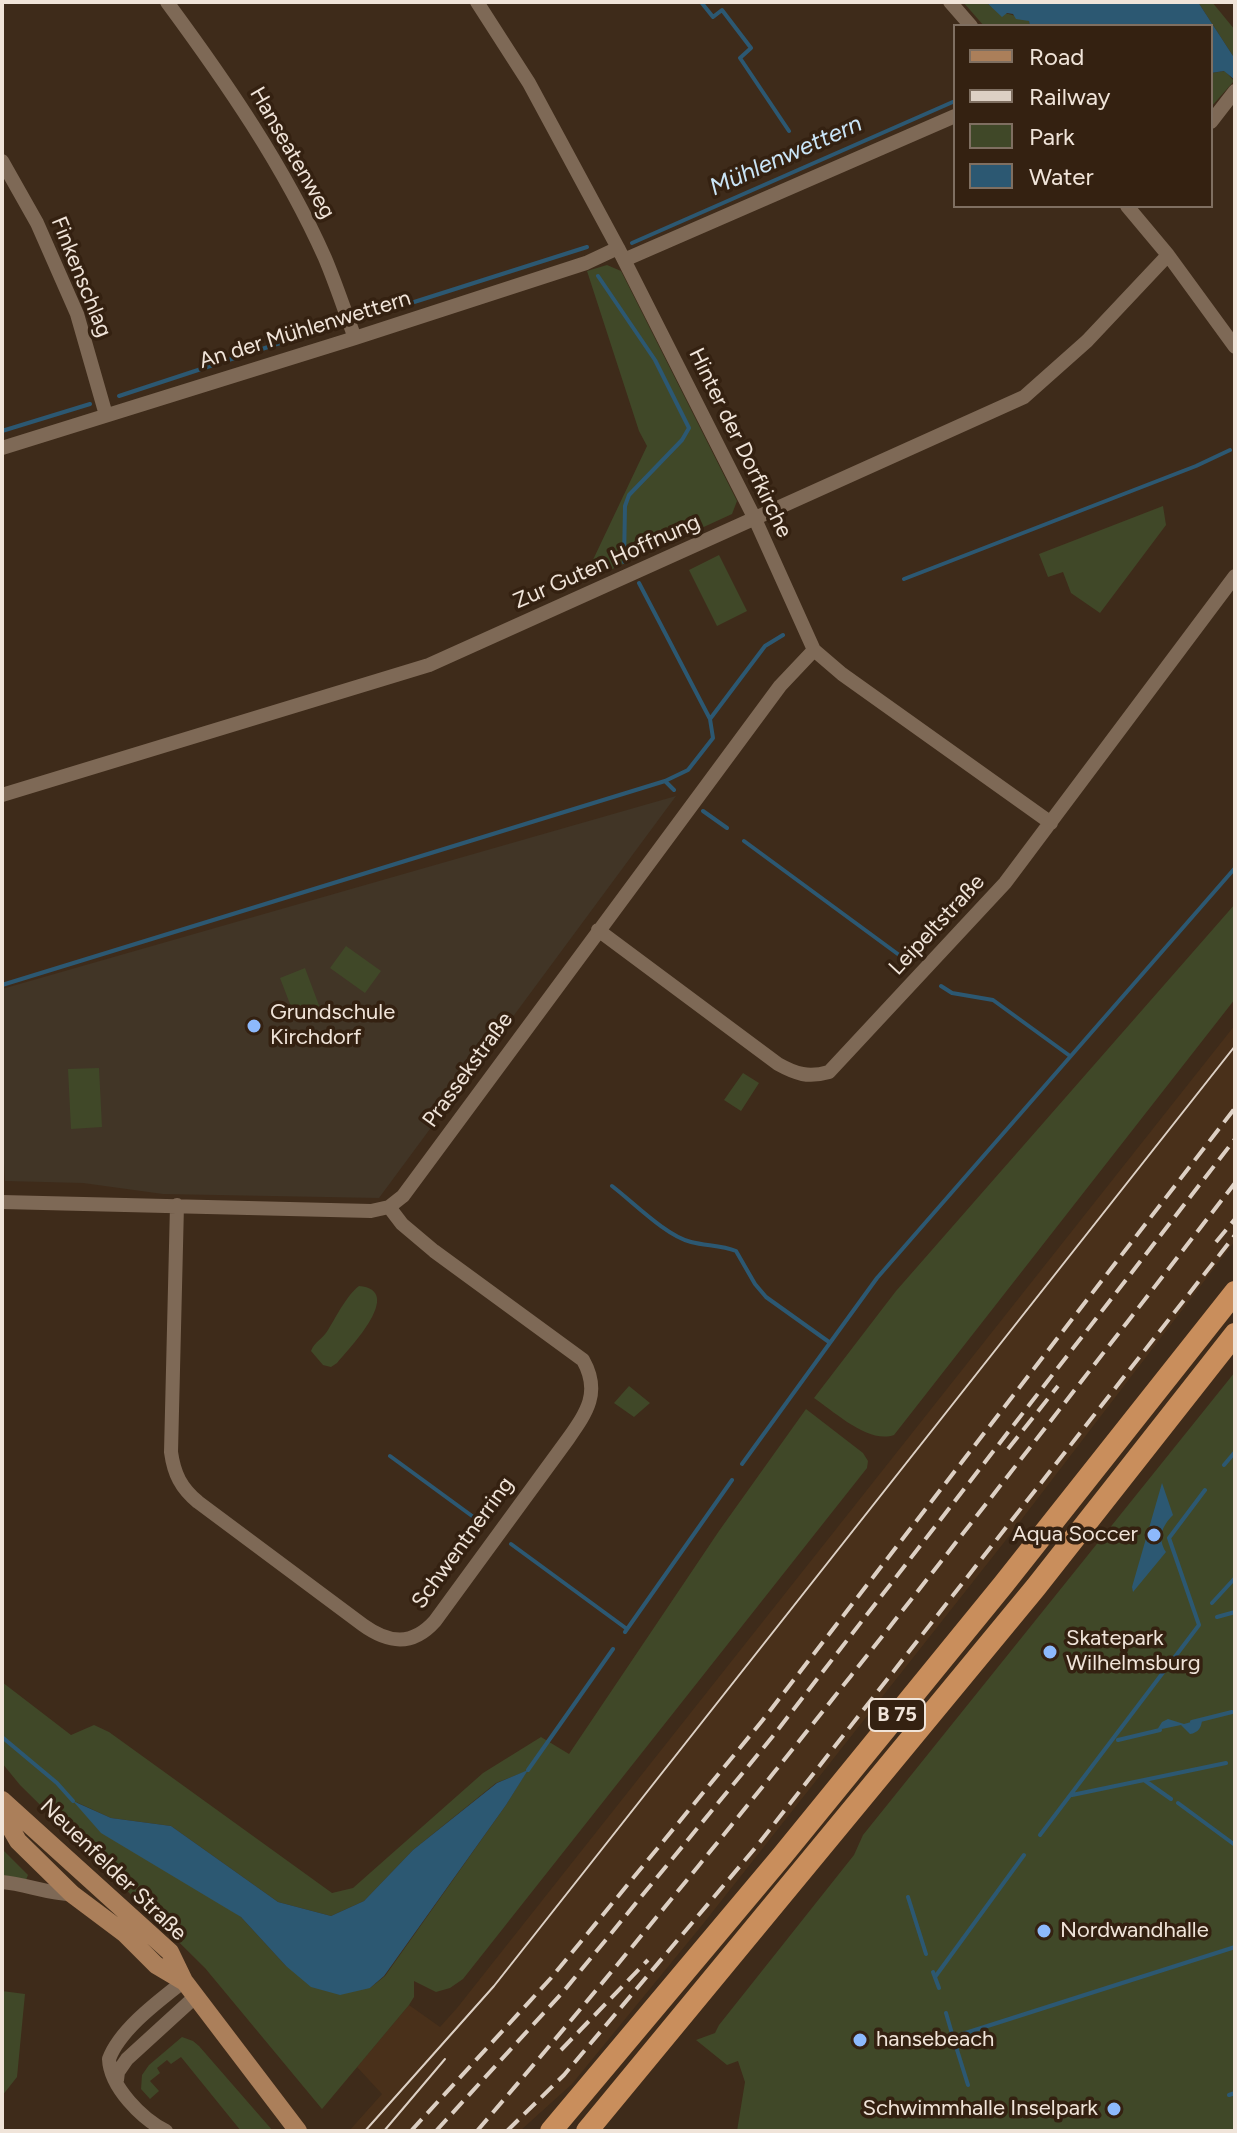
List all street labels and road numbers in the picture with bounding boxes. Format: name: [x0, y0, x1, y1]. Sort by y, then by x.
street label: Hanseatenweg: [244, 82, 340, 224]
street label: Finkenschlag: [45, 213, 117, 341]
street label: An der Mühlenwettern: [196, 285, 414, 375]
street label: Hinter der Dorfkirche: [683, 344, 797, 542]
street label: Zur Guten Hoffnung: [510, 509, 704, 615]
street label: Leipeltstraße: [884, 869, 990, 981]
street label: Prassekstraße: [417, 1007, 519, 1133]
street label: Schwentnerring: [406, 1472, 520, 1614]
road number: B 75: [869, 1699, 925, 1731]
street label: Neuenfelder Straße: [34, 1793, 192, 1947]

